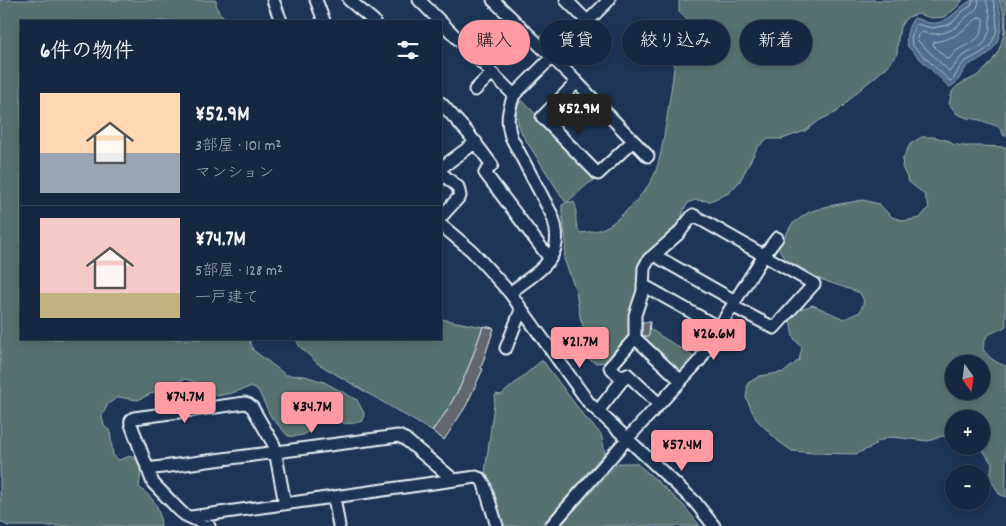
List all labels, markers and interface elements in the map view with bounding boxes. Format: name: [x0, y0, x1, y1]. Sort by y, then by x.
chip: 購入: [458, 20, 530, 65]
chip: 賃貸: [540, 20, 612, 65]
chip: 絞り込み: [622, 20, 730, 65]
chip: 新着: [740, 20, 812, 65]
icon: filters: [394, 36, 422, 64]
text: 6件の物件: [40, 38, 134, 68]
pin: ¥52.9M: [538, 94, 620, 136]
text: ¥52.9M: [558, 98, 600, 121]
text: ¥52.9M: [195, 101, 249, 131]
icon: home: [80, 113, 140, 173]
text: 3部屋 · 101 m²: [195, 135, 281, 158]
text: マンション: [195, 162, 274, 185]
text: ¥74.7M: [195, 226, 246, 256]
icon: home: [80, 238, 140, 298]
text: 5部屋 · 128 m²: [195, 260, 283, 283]
text: 一戸建て: [195, 287, 259, 310]
pin: ¥26.6M: [673, 318, 755, 361]
text: ¥26.6M: [693, 323, 735, 346]
pin: ¥21.7M: [539, 326, 621, 369]
text: ¥21.7M: [562, 331, 598, 354]
north arrow: [945, 355, 990, 400]
map controls: [945, 355, 990, 510]
pin: ¥74.7M: [144, 382, 226, 424]
text: ¥74.7M: [166, 386, 204, 409]
pin: ¥34.7M: [271, 392, 353, 434]
text: ¥34.7M: [292, 396, 332, 419]
button: +: [945, 410, 990, 455]
pin: ¥57.4M: [641, 430, 723, 472]
text: ¥57.4M: [662, 434, 702, 457]
button: −: [945, 465, 990, 510]

